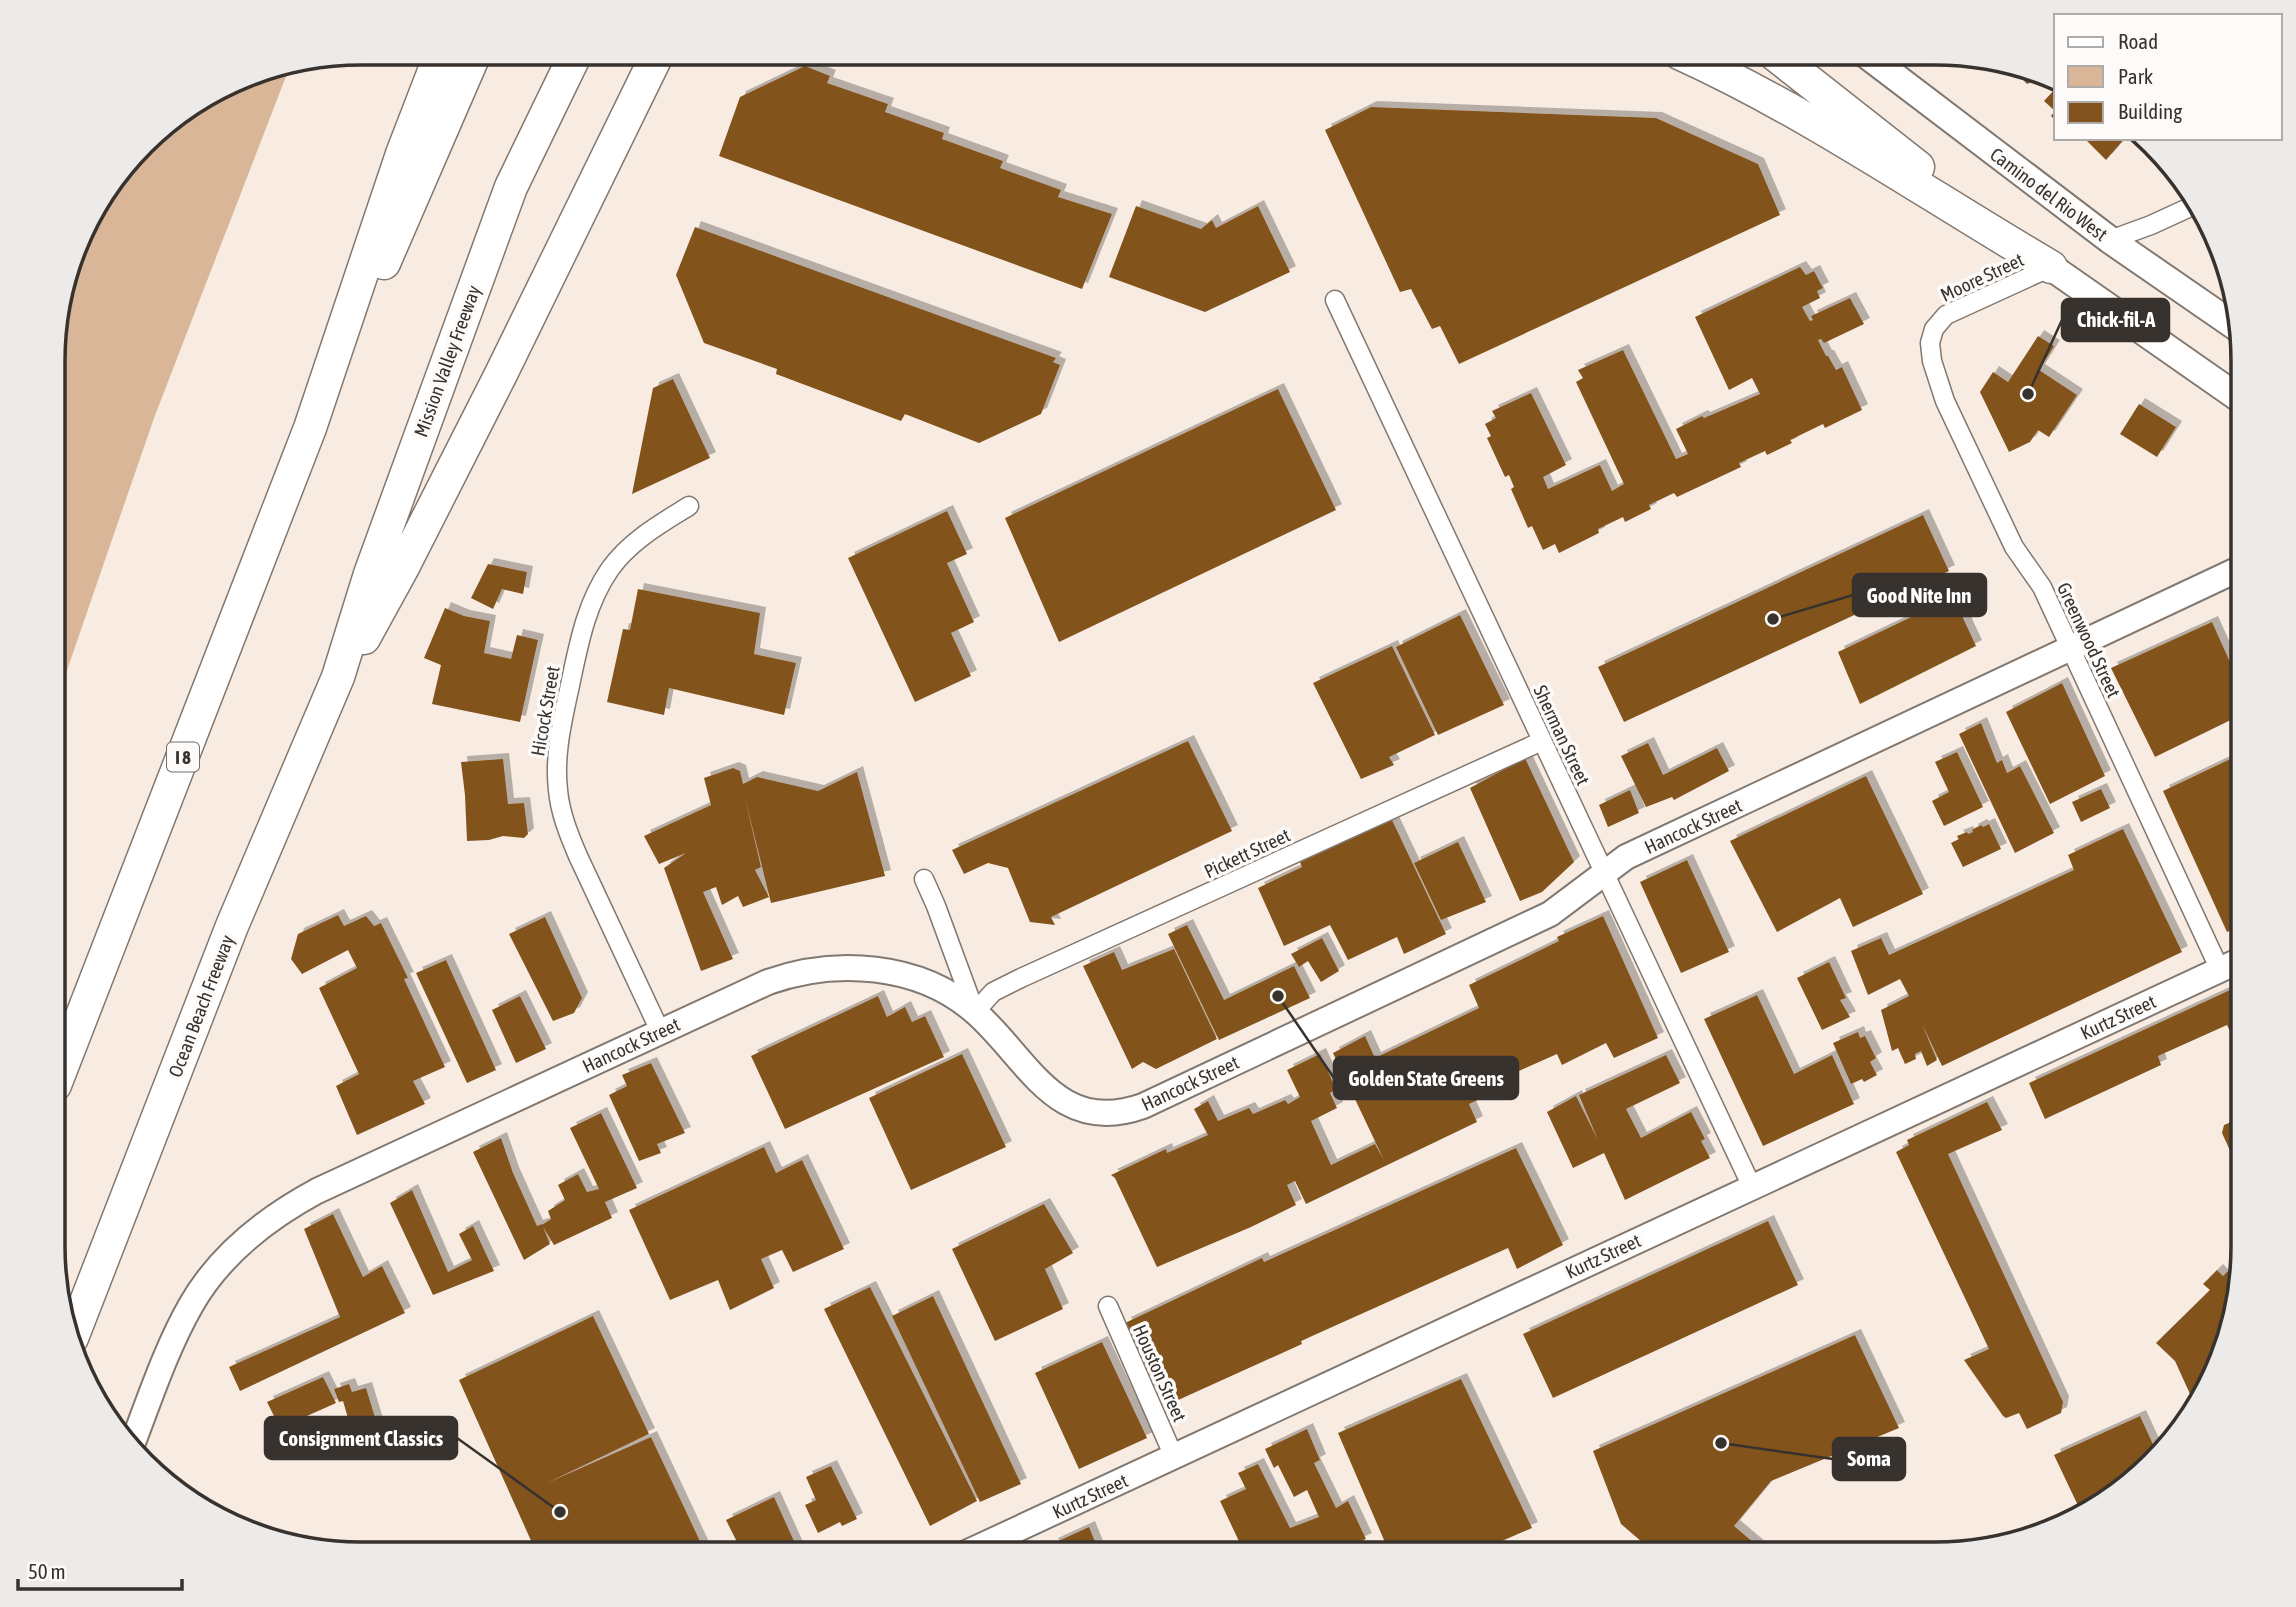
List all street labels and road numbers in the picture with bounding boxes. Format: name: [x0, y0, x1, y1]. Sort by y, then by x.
street label: Camino del Rio West: [1986, 143, 2112, 245]
street label: Moore Street: [1937, 248, 2027, 306]
street label: Mission Valley Freeway: [409, 282, 485, 440]
street label: Greenwood Street: [2053, 579, 2125, 701]
street label: Hicock Street: [526, 664, 564, 758]
street label: Sherman Street: [1529, 682, 1595, 788]
road number: I 8: [167, 742, 199, 772]
street label: Hancock Street: [1641, 794, 1745, 858]
street label: Pickett Street: [1201, 824, 1293, 882]
street label: Ocean Beach Freeway: [164, 932, 238, 1080]
street label: Kurtz Street: [2077, 990, 2159, 1044]
street label: Hancock Street: [579, 1013, 683, 1077]
street label: Hancock Street: [1138, 1051, 1242, 1115]
street label: Kurtz Street: [1562, 1229, 1644, 1283]
street label: Houston Street: [1129, 1321, 1191, 1425]
street label: Kurtz Street: [1049, 1469, 1131, 1523]

